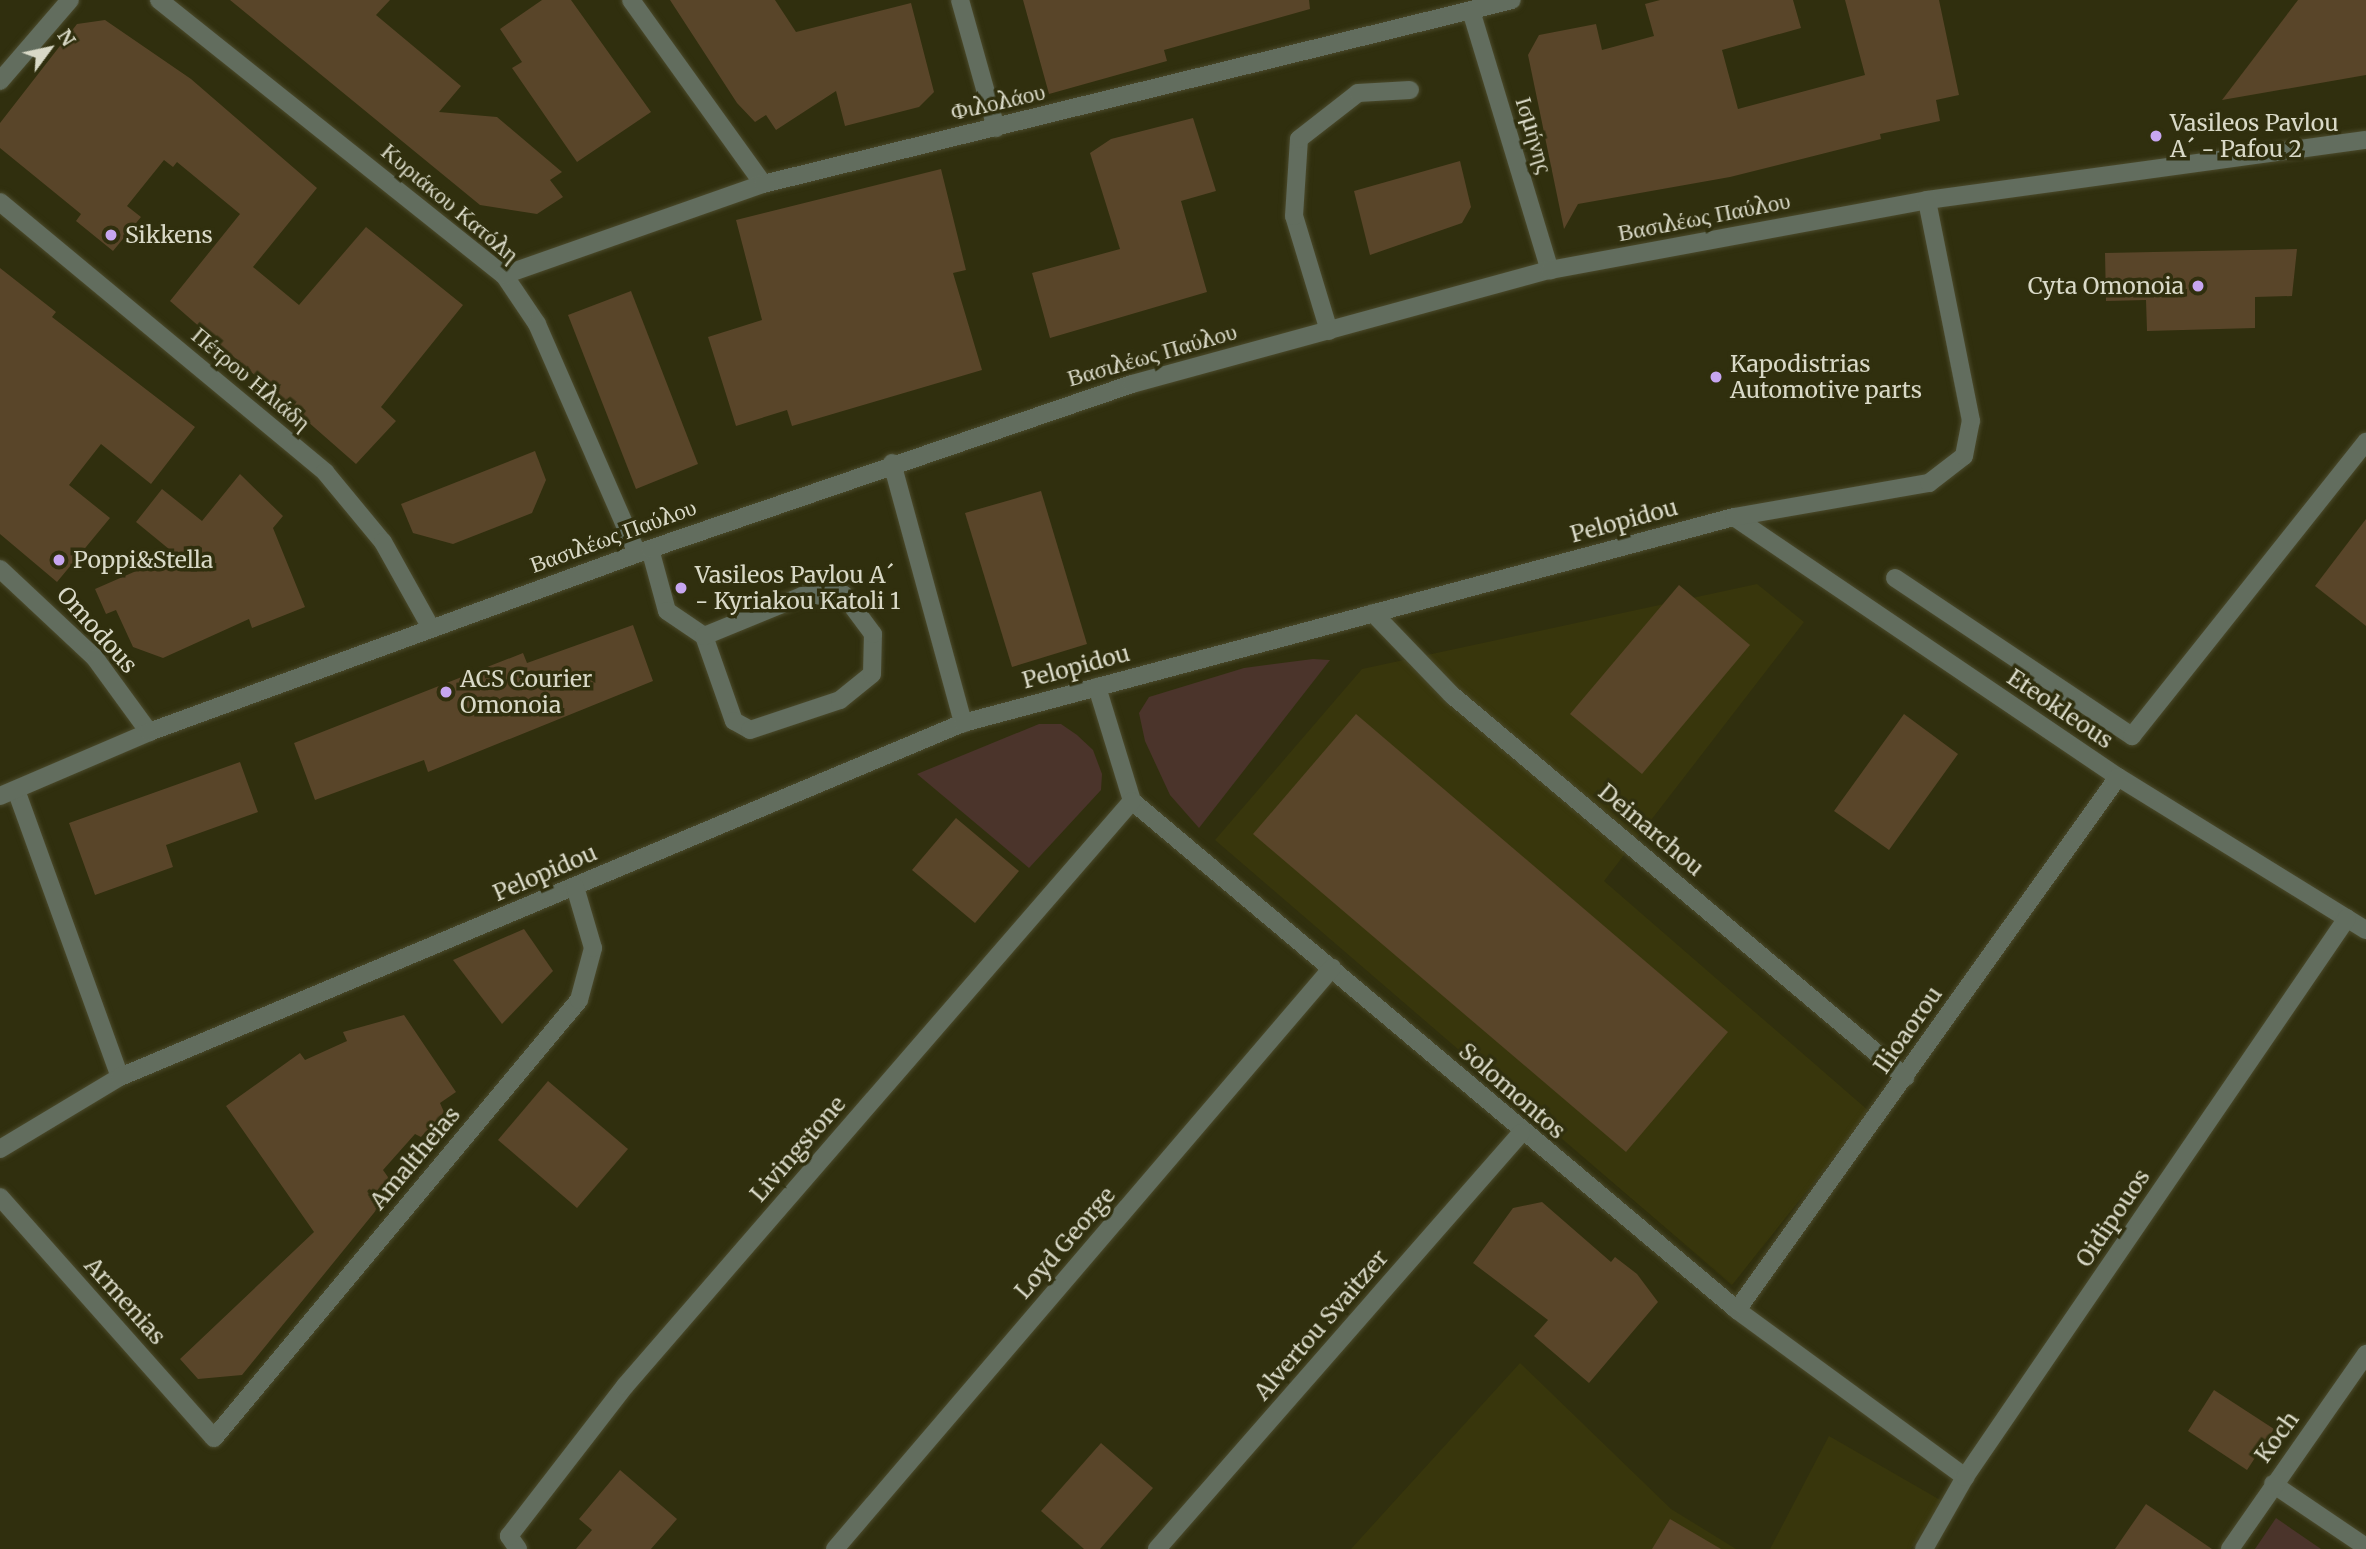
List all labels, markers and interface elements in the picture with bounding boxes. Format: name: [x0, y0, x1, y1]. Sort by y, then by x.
north arrow: [14, 14, 84, 84]
text: N: [52, 25, 81, 50]
street label: Φιλολάου: [948, 78, 1048, 126]
street label: Ισμήνης: [1509, 94, 1559, 176]
place label: Vasileos Pavlou A´ - Pafou 2: [2170, 109, 2339, 163]
marker: Vasileos Pavlou A´ - Pafou 2: [2148, 128, 2164, 144]
street label: Κυριάκου Κατόλη: [376, 137, 524, 269]
street label: Βασιλέως Παύλου: [1615, 187, 1793, 247]
place label: Sikkens: [125, 221, 213, 249]
marker: Sikkens: [103, 227, 119, 243]
place label: Cyta Omonoia: [2028, 272, 2184, 300]
marker: Cyta Omonoia: [2190, 278, 2206, 294]
street label: Βασιλέως Παύλου: [1064, 318, 1240, 392]
street label: Πέτρου Ηλιάδη: [186, 321, 316, 437]
place label: Kapodistrias Automotive parts: [1730, 350, 1922, 404]
marker: Kapodistrias Automotive parts: [1708, 369, 1724, 385]
street label: Βασιλέως Παύλου: [526, 493, 700, 579]
street label: Pelopidou: [1567, 493, 1681, 549]
place label: Poppi&Stella: [73, 546, 213, 574]
marker: Poppi&Stella: [51, 552, 67, 568]
place label: Vasileos Pavlou A´ - Kyriakou Katoli 1: [695, 561, 900, 615]
marker: Vasileos Pavlou A´ - Kyriakou Katoli 1: [673, 580, 689, 596]
street label: Omodous: [51, 581, 143, 679]
street label: Pelopidou: [1019, 639, 1133, 695]
street label: Eteokleous: [2002, 664, 2118, 754]
place label: ACS Courier Omonoia: [460, 665, 592, 719]
marker: ACS Courier Omonoia: [438, 684, 454, 700]
street label: Deinarchou: [1593, 778, 1709, 882]
street label: Pelopidou: [489, 839, 601, 907]
street label: Ilioaorou: [1868, 981, 1948, 1079]
street label: Solomontos: [1453, 1037, 1571, 1145]
street label: Livingstone: [745, 1090, 851, 1208]
street label: Amaltheias: [364, 1101, 466, 1215]
street label: Oidipouos: [2070, 1164, 2156, 1272]
street label: Loyd George: [1009, 1182, 1121, 1304]
street label: Alvertou Svaitzer: [1248, 1244, 1394, 1406]
street label: Armenias: [79, 1252, 171, 1350]
street label: Koch: [2249, 1406, 2305, 1468]

